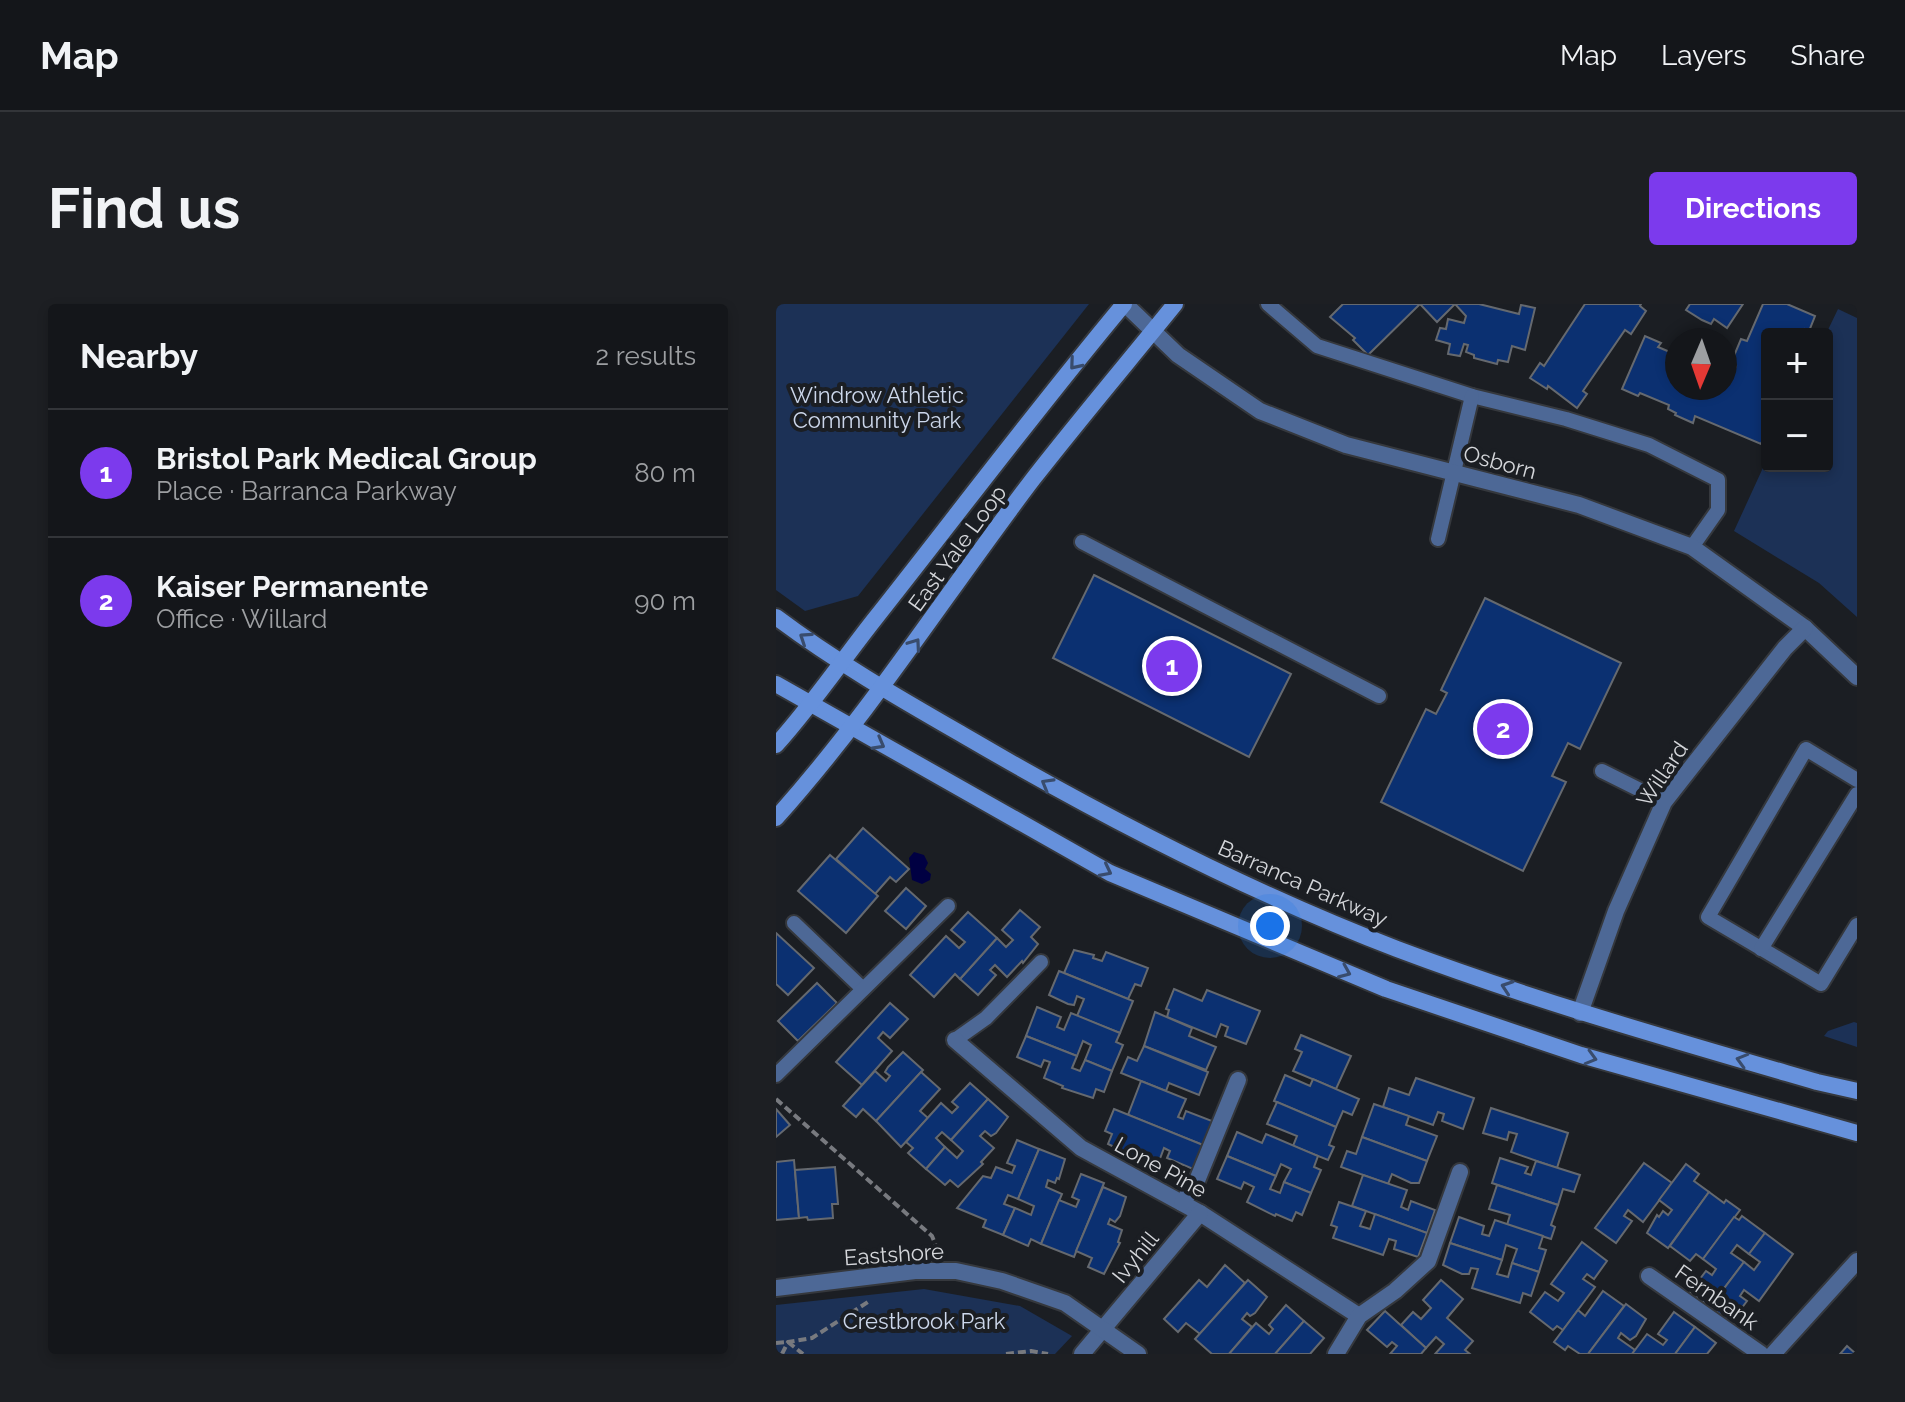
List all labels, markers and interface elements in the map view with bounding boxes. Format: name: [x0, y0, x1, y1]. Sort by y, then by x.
text: Map: [40, 33, 119, 78]
text: Map: [1560, 39, 1617, 72]
text: Layers: [1661, 39, 1747, 72]
text: Share: [1791, 39, 1865, 72]
button: Directions: [1649, 172, 1857, 245]
text: Find us: [48, 175, 240, 241]
north arrow: [1665, 328, 1737, 400]
map controls: [1761, 328, 1833, 472]
button: +: [1761, 328, 1833, 400]
text: Nearby: [80, 336, 198, 376]
text: 2 results: [596, 341, 696, 371]
one-way arrow: [1070, 355, 1084, 370]
park label: Windrow Athletic Community Park: [790, 382, 964, 433]
button: −: [1761, 400, 1833, 472]
street label: Osborn: [1461, 440, 1539, 484]
text: Bristol Park Medical Group: [156, 441, 537, 476]
text: 1: [100, 458, 112, 488]
text: 80 m: [634, 458, 696, 488]
text: Place · Barranca Parkway: [156, 476, 457, 506]
street label: East Yale Loop: [903, 480, 1011, 616]
text: Kaiser Permanente: [156, 569, 428, 604]
text: 2: [99, 586, 113, 616]
text: 90 m: [634, 586, 696, 616]
text: Office · Willard: [156, 604, 327, 634]
one-way arrow: [800, 633, 814, 648]
pin: 1: [1146, 636, 1198, 696]
one-way arrow: [905, 638, 919, 652]
pin: 2: [1477, 699, 1529, 759]
one-way arrow: [870, 734, 885, 750]
street label: Willard: [1631, 737, 1693, 811]
one-way arrow: [1041, 778, 1056, 794]
street label: Barranca Parkway: [1214, 834, 1392, 932]
one-way arrow: [1098, 861, 1113, 876]
your location: [1250, 906, 1290, 946]
one-way arrow: [1337, 963, 1351, 979]
one-way arrow: [1500, 981, 1514, 997]
one-way arrow: [1583, 1049, 1597, 1065]
one-way arrow: [1736, 1053, 1750, 1070]
street label: Lone Pine: [1110, 1131, 1212, 1203]
street label: Ivyhill: [1106, 1226, 1164, 1288]
street label: Eastshore: [843, 1238, 945, 1270]
street label: Fernbank: [1670, 1259, 1764, 1335]
park label: Crestbrook Park: [843, 1308, 1006, 1334]

